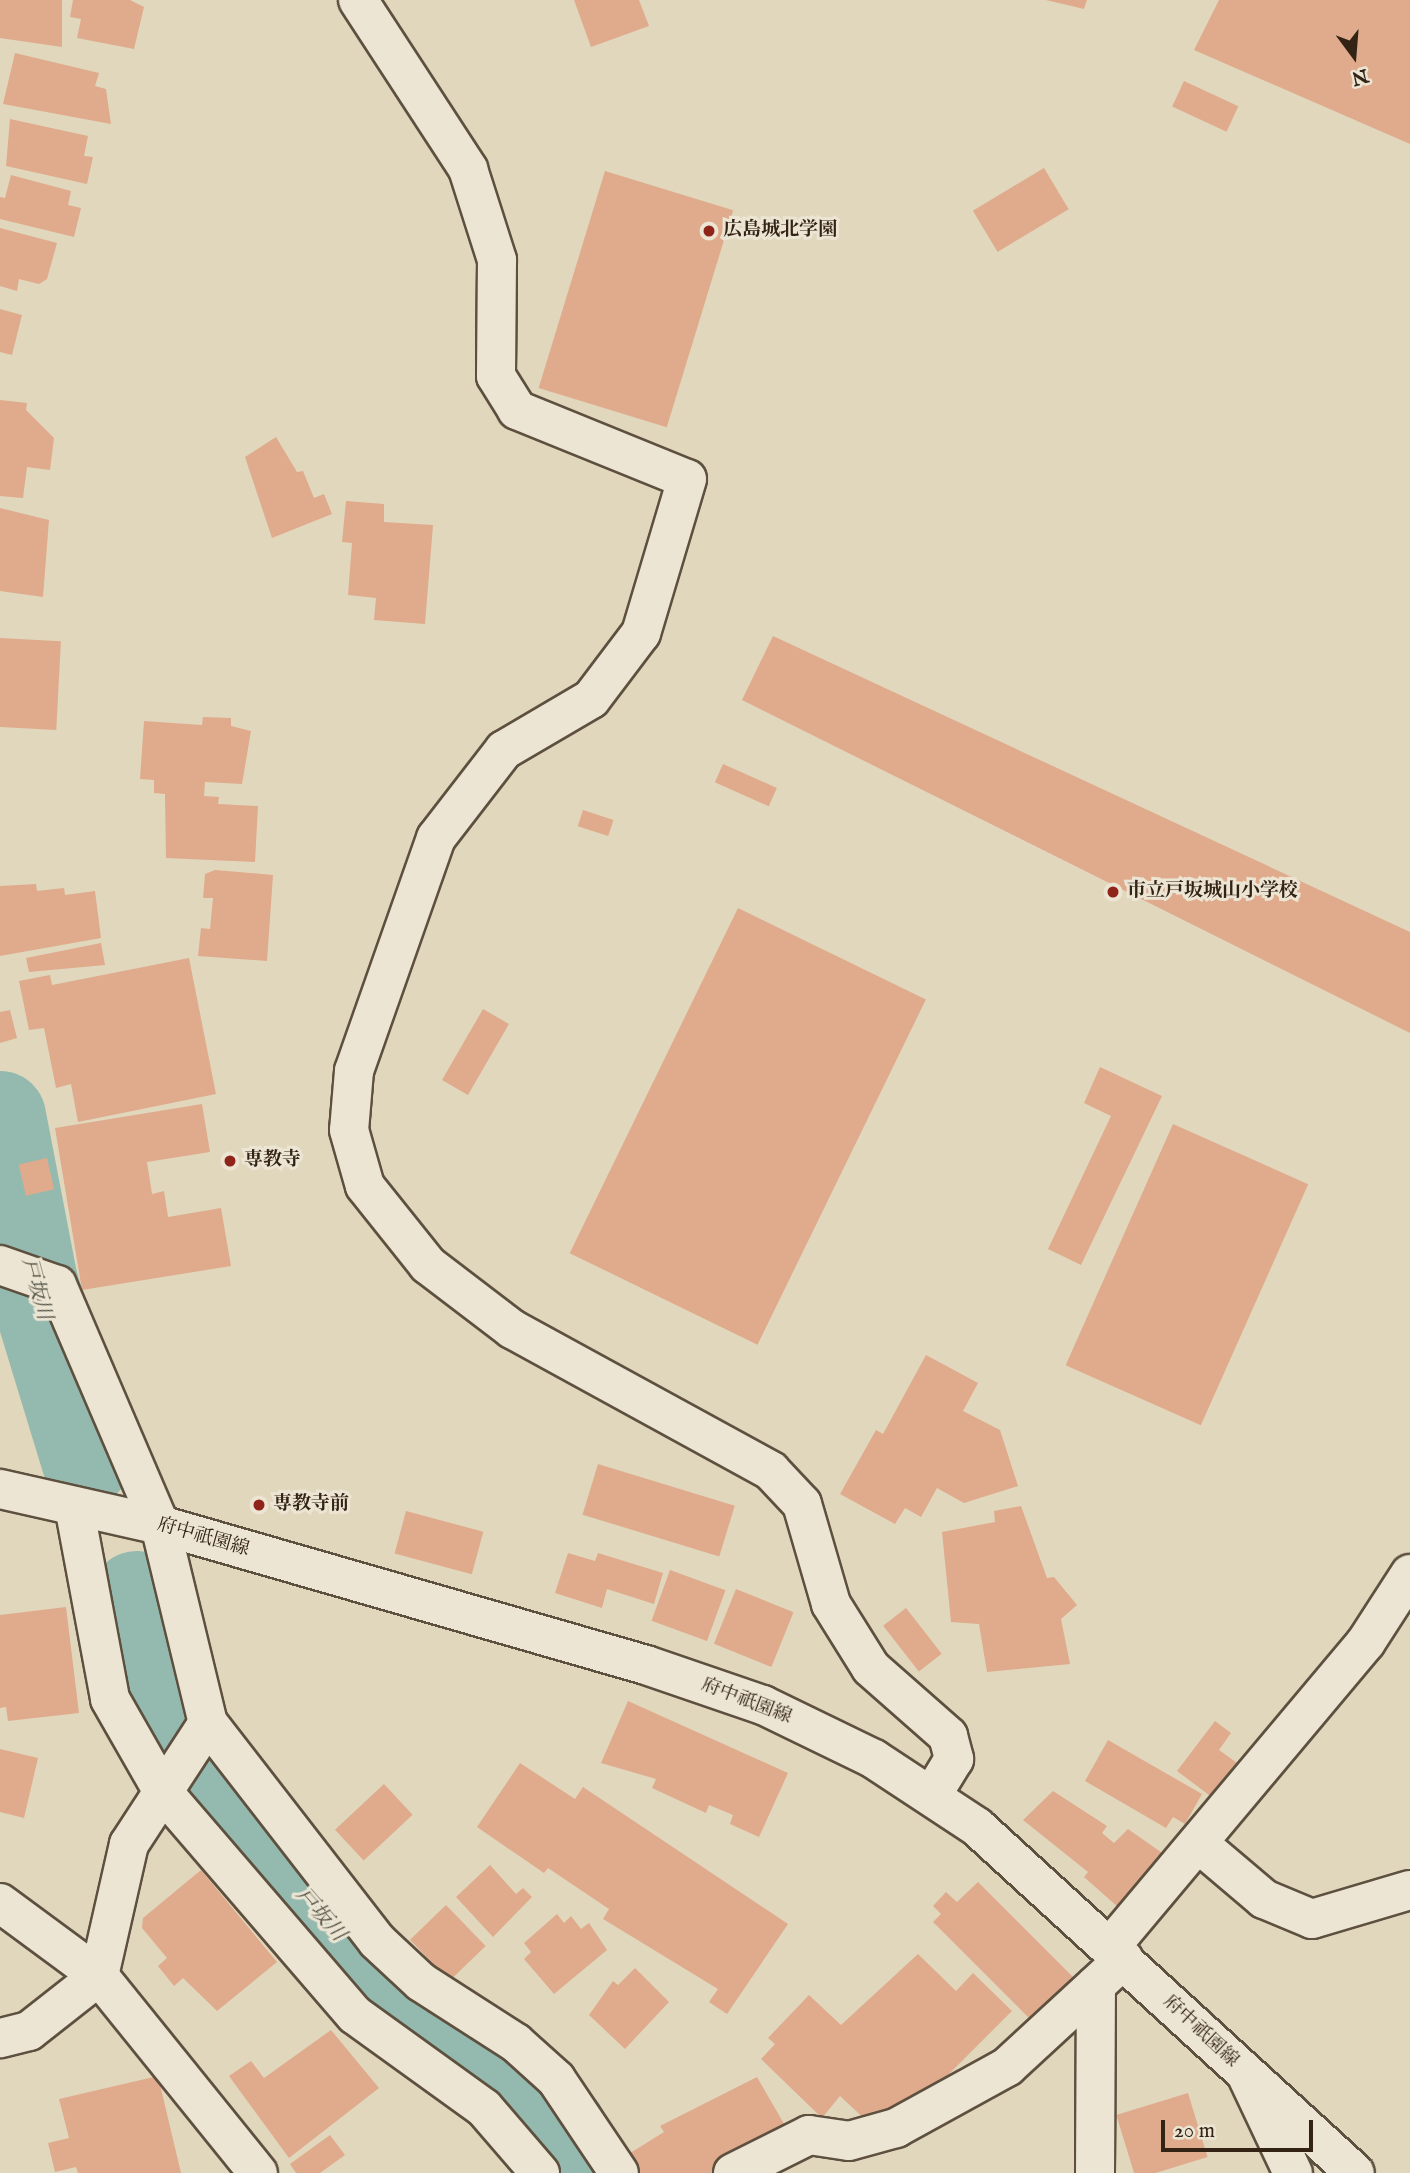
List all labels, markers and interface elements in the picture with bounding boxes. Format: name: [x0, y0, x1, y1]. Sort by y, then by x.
north arrow: [1319, 21, 1389, 91]
text: N: [1349, 62, 1371, 90]
place label: 広島城北学園: [723, 220, 837, 242]
marker: 広島城北学園: [701, 223, 717, 239]
place label: 市立戸坂城山小学校: [1127, 881, 1298, 903]
marker: 市立戸坂城山小学校: [1105, 884, 1121, 900]
place label: 専教寺: [244, 1150, 301, 1172]
marker: 専教寺: [222, 1153, 238, 1169]
water label: 戸坂川: [16, 1255, 56, 1323]
place label: 専教寺前: [273, 1494, 349, 1516]
marker: 専教寺前: [251, 1497, 267, 1513]
street label: 府中祇園線: [154, 1514, 252, 1562]
street label: 府中祇園線: [698, 1674, 794, 1730]
water label: 戸坂川: [290, 1883, 350, 1947]
street label: 府中祇園線: [1157, 1991, 1243, 2073]
scale bar: [1165, 2106, 1317, 2150]
text: 20 m: [1174, 2118, 1215, 2145]

